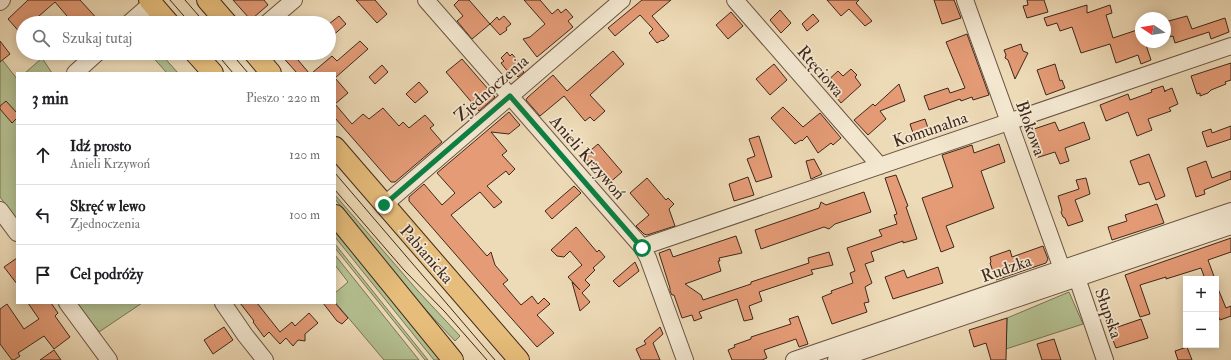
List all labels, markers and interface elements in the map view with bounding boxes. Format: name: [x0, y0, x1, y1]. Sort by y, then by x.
north arrow: [1135, 12, 1171, 48]
search box: [16, 16, 336, 60]
icon: search: [30, 27, 52, 49]
text: Szukaj tutaj: [62, 29, 132, 48]
street label: Rtęciowa: [793, 41, 849, 102]
street label: Zjednoczenia: [450, 50, 534, 126]
text: 3 min: [32, 88, 69, 109]
text: Pieszo · 220 m: [246, 90, 320, 106]
street label: Blokowa: [1011, 98, 1050, 159]
street label: Komunalna: [890, 107, 971, 152]
street label: Anieli Krzywoń: [544, 110, 630, 205]
text: Idź prosto: [70, 137, 131, 156]
icon: ahead: [32, 144, 54, 166]
text: 120 m: [289, 147, 320, 163]
text: Anieli Krzywoń: [70, 156, 150, 172]
route end: [375, 196, 393, 214]
text: Skręć w lewo: [70, 197, 145, 216]
icon: left: [32, 204, 54, 226]
text: 100 m: [289, 207, 320, 223]
text: Zjednoczenia: [70, 216, 140, 232]
street label: Pabianicka: [395, 221, 459, 289]
route start: [633, 239, 651, 257]
street label: Rudzka: [978, 250, 1035, 287]
icon: arrive: [32, 264, 54, 286]
text: Cel podróży: [70, 265, 143, 284]
map controls: [1183, 276, 1219, 348]
button: +: [1183, 276, 1219, 312]
street label: Słupska: [1089, 285, 1127, 342]
button: −: [1183, 312, 1219, 348]

